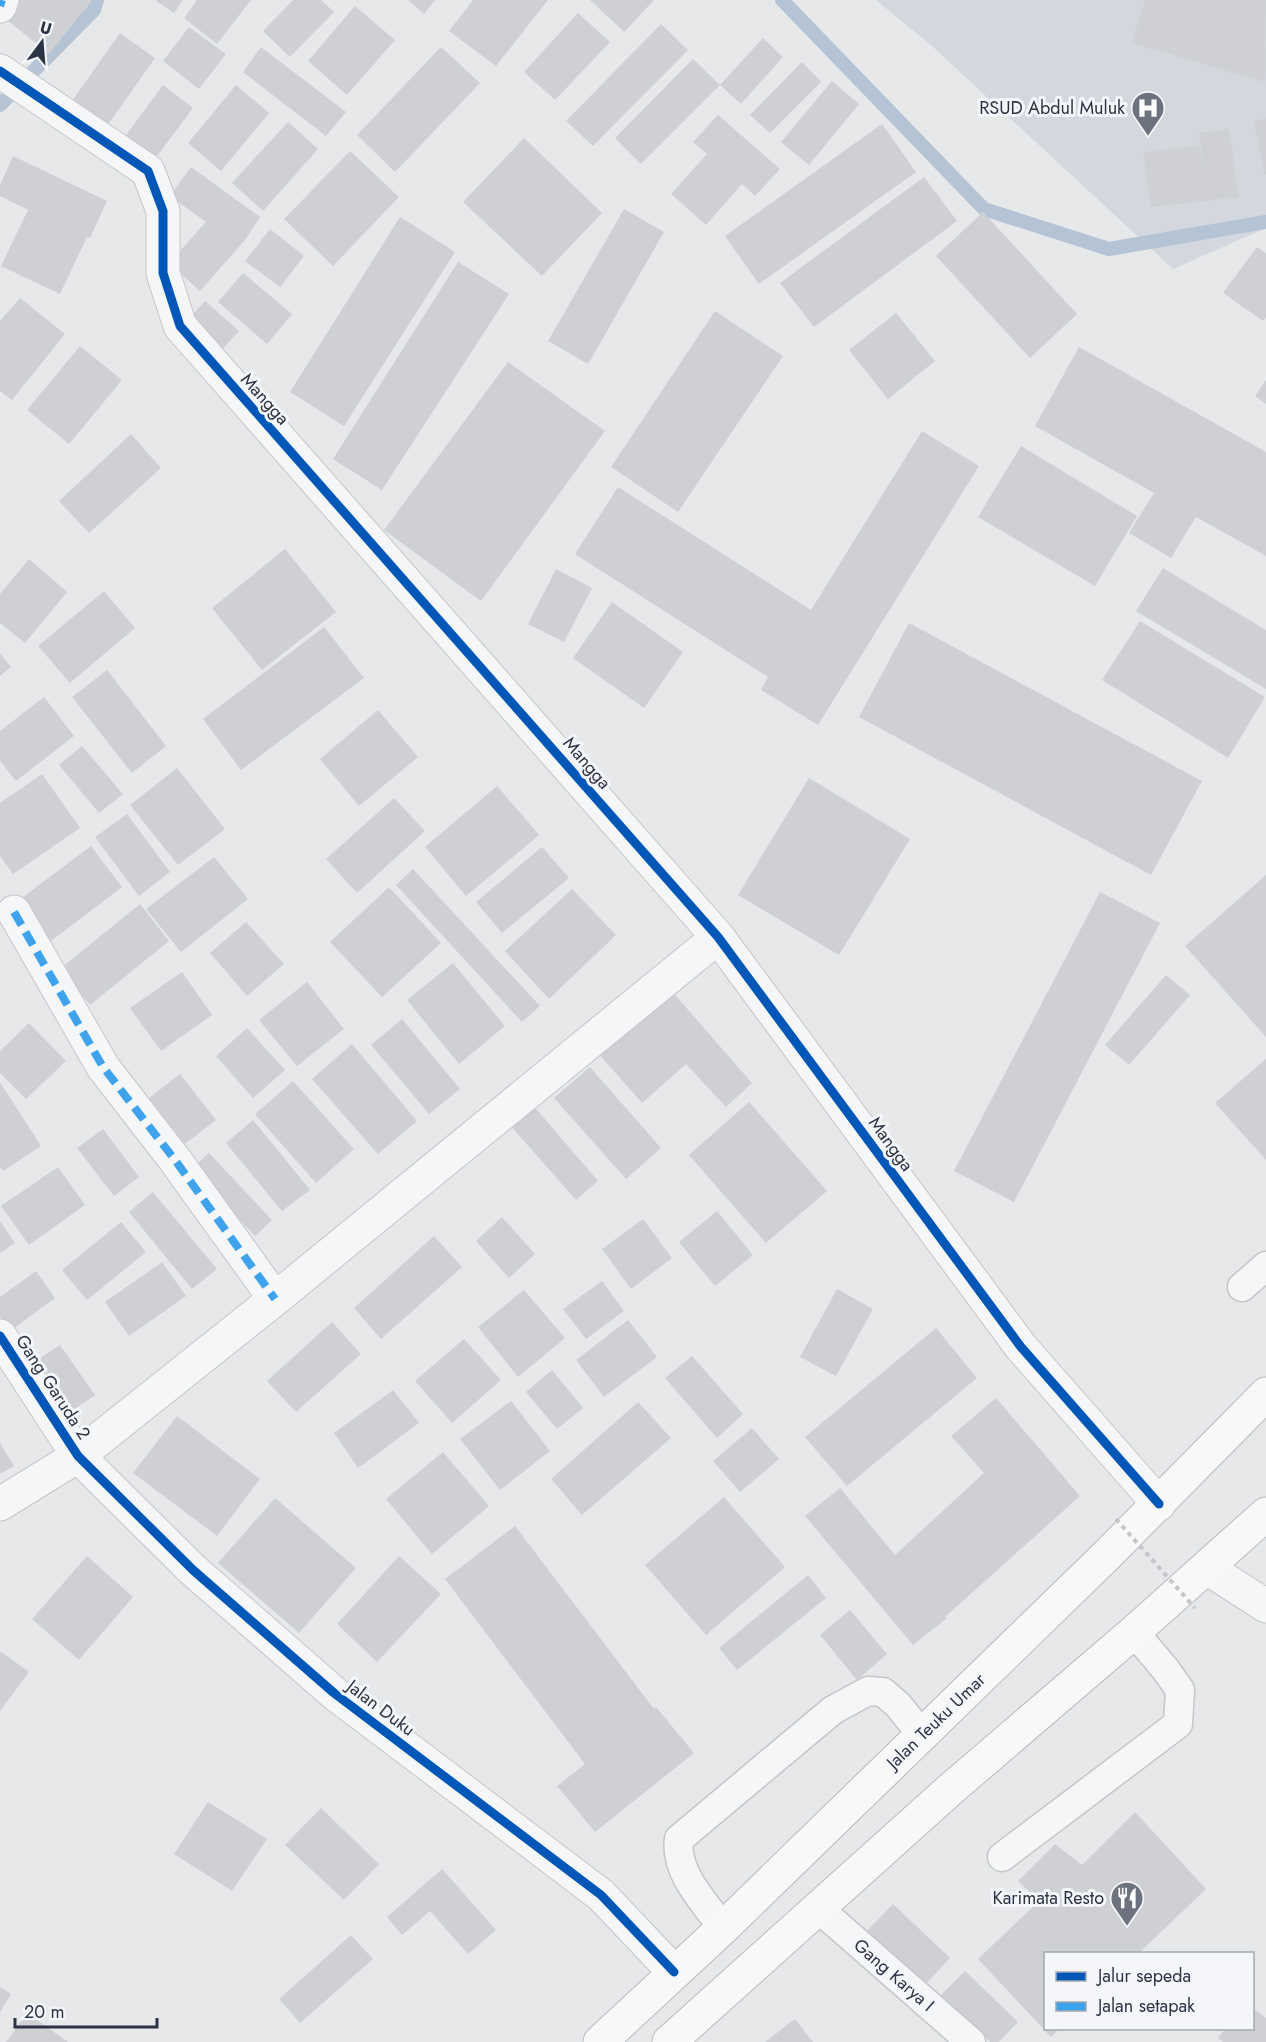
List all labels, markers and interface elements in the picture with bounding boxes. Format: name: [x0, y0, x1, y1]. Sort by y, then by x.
north arrow: [12, 12, 72, 72]
text: U: [37, 15, 55, 41]
hospital icon: RSUD Abdul Muluk: [1130, 90, 1166, 137]
place label: RSUD Abdul Muluk: [979, 95, 1125, 121]
street label: Mangga: [235, 367, 295, 431]
street label: Mangga: [557, 731, 617, 795]
street label: Mangga: [862, 1111, 920, 1177]
street label: Gang Garuda 2: [9, 1329, 97, 1445]
street label: Jalan Teuku Umar: [879, 1666, 992, 1776]
street label: Jalan Duku: [340, 1672, 421, 1742]
restaurant icon: Karimata Resto: [1109, 1880, 1145, 1927]
place label: Karimata Resto: [992, 1885, 1104, 1911]
street label: Gang Karya I: [848, 1932, 940, 2018]
legend: [1044, 1952, 1254, 2030]
text: Jalur sepeda: [1096, 1963, 1191, 1989]
scale bar: [15, 1991, 158, 2029]
text: Jalan setapak: [1096, 1993, 1195, 2019]
text: 20 m: [24, 1999, 64, 2025]

